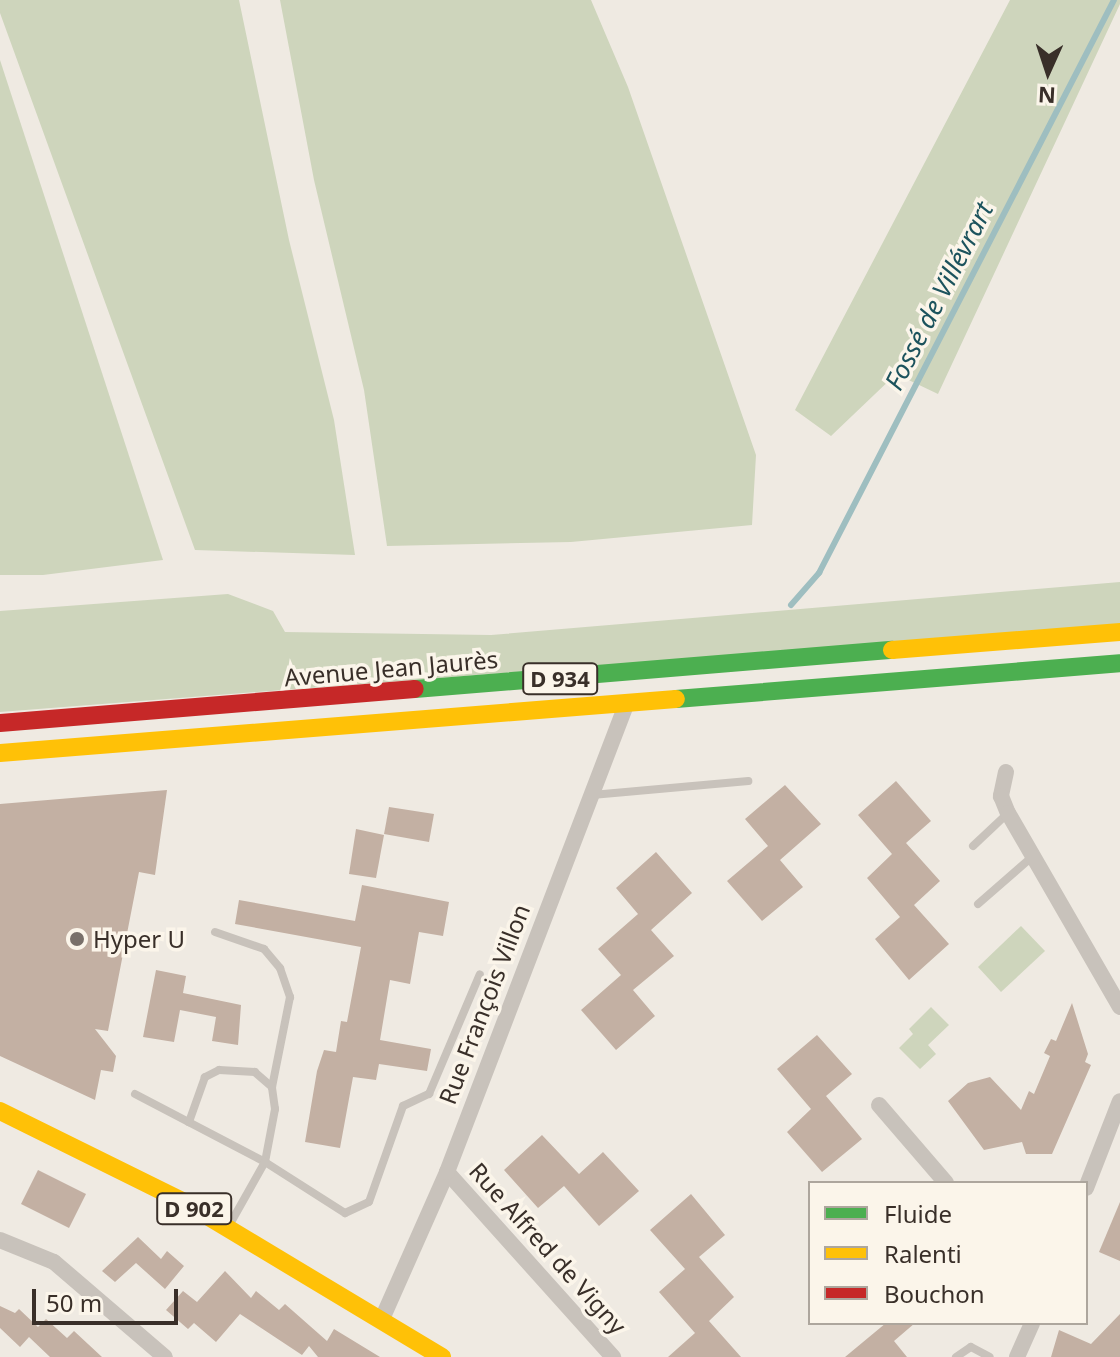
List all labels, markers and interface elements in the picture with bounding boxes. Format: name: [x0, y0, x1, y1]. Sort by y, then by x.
north arrow: [1008, 32, 1088, 112]
text: N: [1037, 81, 1056, 111]
water label: Fossé de Villévrart: [878, 197, 1000, 395]
street label: Avenue Jean Jaurès: [283, 644, 499, 692]
road number: D 934: [522, 661, 598, 697]
street label: Rue François Villon: [433, 900, 535, 1108]
place label: Hyper U: [93, 925, 185, 953]
marker: Hyper U: [68, 930, 86, 948]
street label: Rue Alfred de Vigny: [464, 1157, 632, 1339]
legend: [808, 1181, 1088, 1325]
road number: D 902: [156, 1191, 232, 1227]
text: Fluide: [884, 1197, 952, 1230]
text: Ralenti: [884, 1237, 962, 1270]
scale bar: [36, 1273, 182, 1323]
text: Bouchon: [884, 1277, 985, 1310]
text: 50 m: [46, 1286, 102, 1319]

